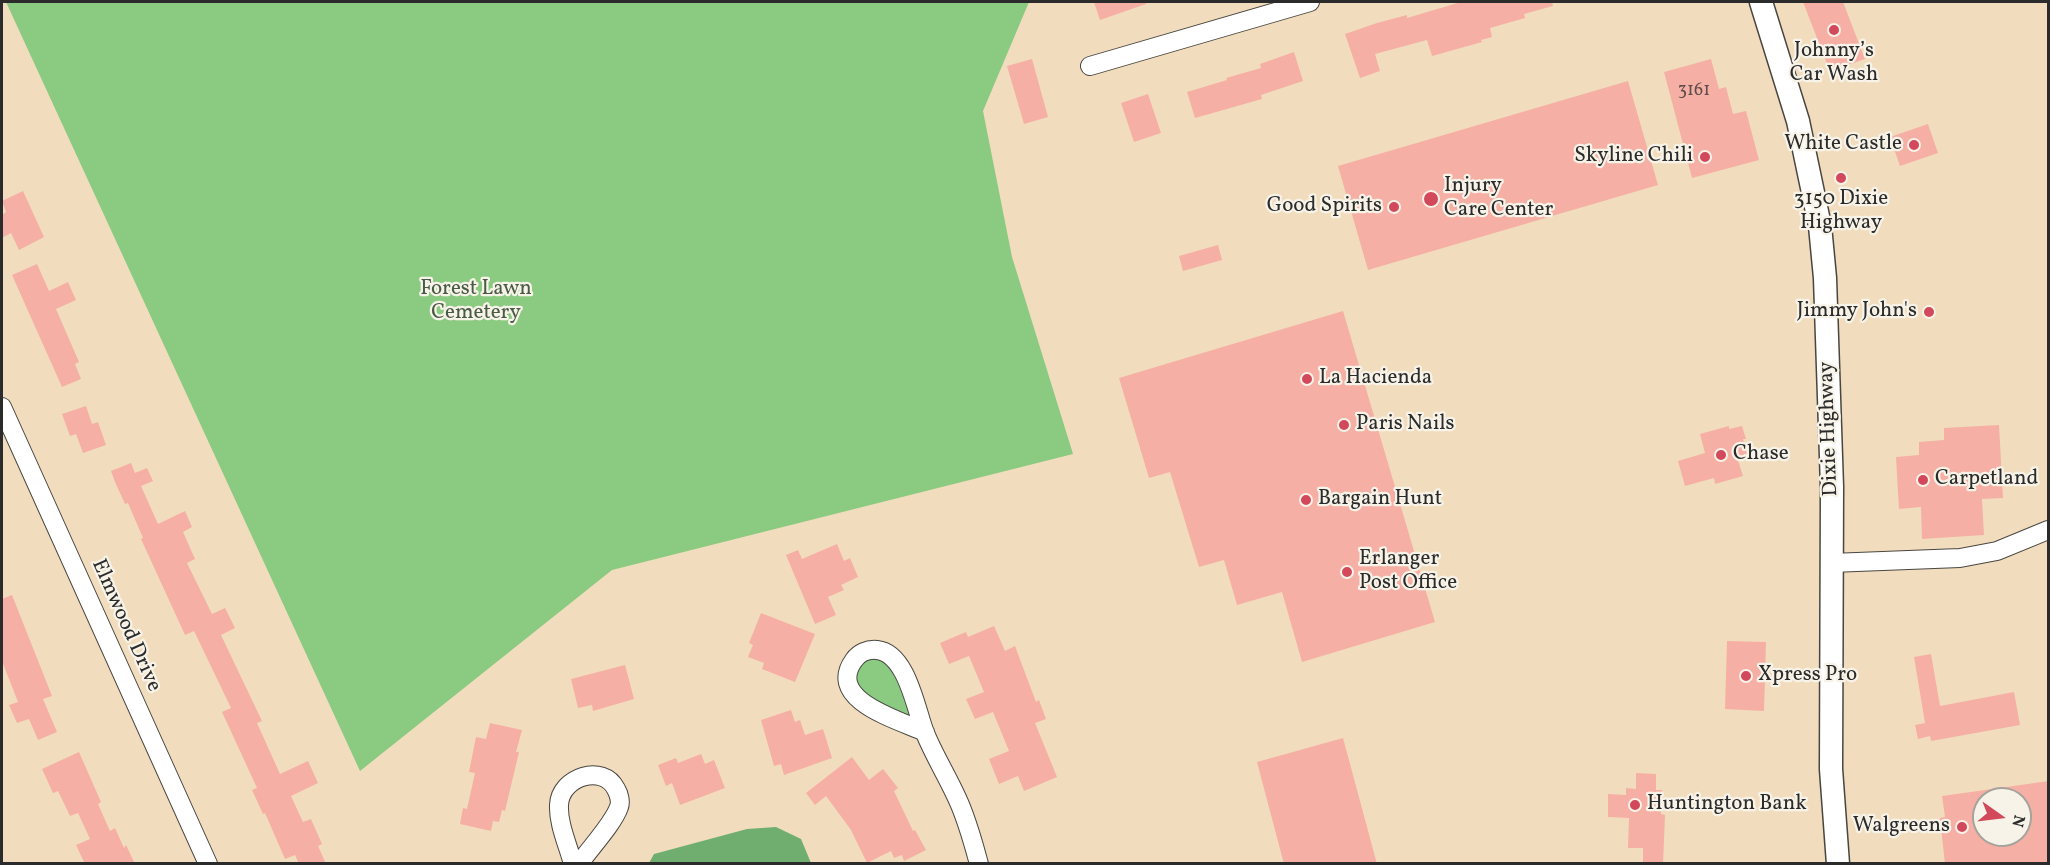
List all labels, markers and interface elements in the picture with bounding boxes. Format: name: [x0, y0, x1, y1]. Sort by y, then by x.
marker: Johnny’s Car Wash: [1827, 23, 1841, 37]
place label: Johnny’s Car Wash: [1790, 39, 1878, 89]
house number: 3161: [1678, 81, 1710, 103]
place label: White Castle: [1784, 132, 1902, 158]
marker: White Castle: [1907, 138, 1921, 152]
place label: Skyline Chili: [1574, 144, 1693, 170]
marker: Skyline Chili: [1698, 150, 1712, 164]
marker: 3150 Dixie Highway: [1834, 171, 1848, 185]
place label: Injury Care Center: [1444, 174, 1553, 224]
place label: 3150 Dixie Highway: [1794, 187, 1888, 237]
marker: Injury Care Center: [1422, 190, 1440, 208]
place label: Good Spirits: [1267, 194, 1382, 220]
marker: Good Spirits: [1387, 200, 1401, 214]
park label: Forest Lawn Cemetery: [420, 277, 532, 327]
place label: Jimmy John's: [1797, 299, 1917, 325]
marker: Jimmy John's: [1922, 305, 1936, 319]
street label: Dixie Highway: [1815, 361, 1845, 497]
place label: La Hacienda: [1319, 366, 1432, 392]
marker: La Hacienda: [1300, 372, 1314, 386]
place label: Paris Nails: [1356, 412, 1455, 438]
marker: Paris Nails: [1337, 418, 1351, 432]
place label: Chase: [1733, 442, 1789, 468]
marker: Chase: [1714, 448, 1728, 462]
place label: Carpetland: [1935, 467, 2038, 493]
marker: Carpetland: [1916, 473, 1930, 487]
place label: Bargain Hunt: [1318, 487, 1442, 513]
marker: Bargain Hunt: [1299, 493, 1313, 507]
place label: Erlanger Post Office: [1359, 547, 1457, 597]
street label: Elmwood Drive: [85, 556, 165, 696]
marker: Erlanger Post Office: [1340, 565, 1354, 579]
place label: Xpress Pro: [1758, 663, 1857, 689]
marker: Xpress Pro: [1739, 669, 1753, 683]
north arrow: [1972, 787, 2032, 847]
place label: Huntington Bank: [1647, 792, 1807, 818]
marker: Huntington Bank: [1628, 798, 1642, 812]
text: N: [2005, 813, 2030, 829]
place label: Walgreens: [1853, 814, 1950, 840]
marker: Walgreens: [1955, 820, 1969, 834]

